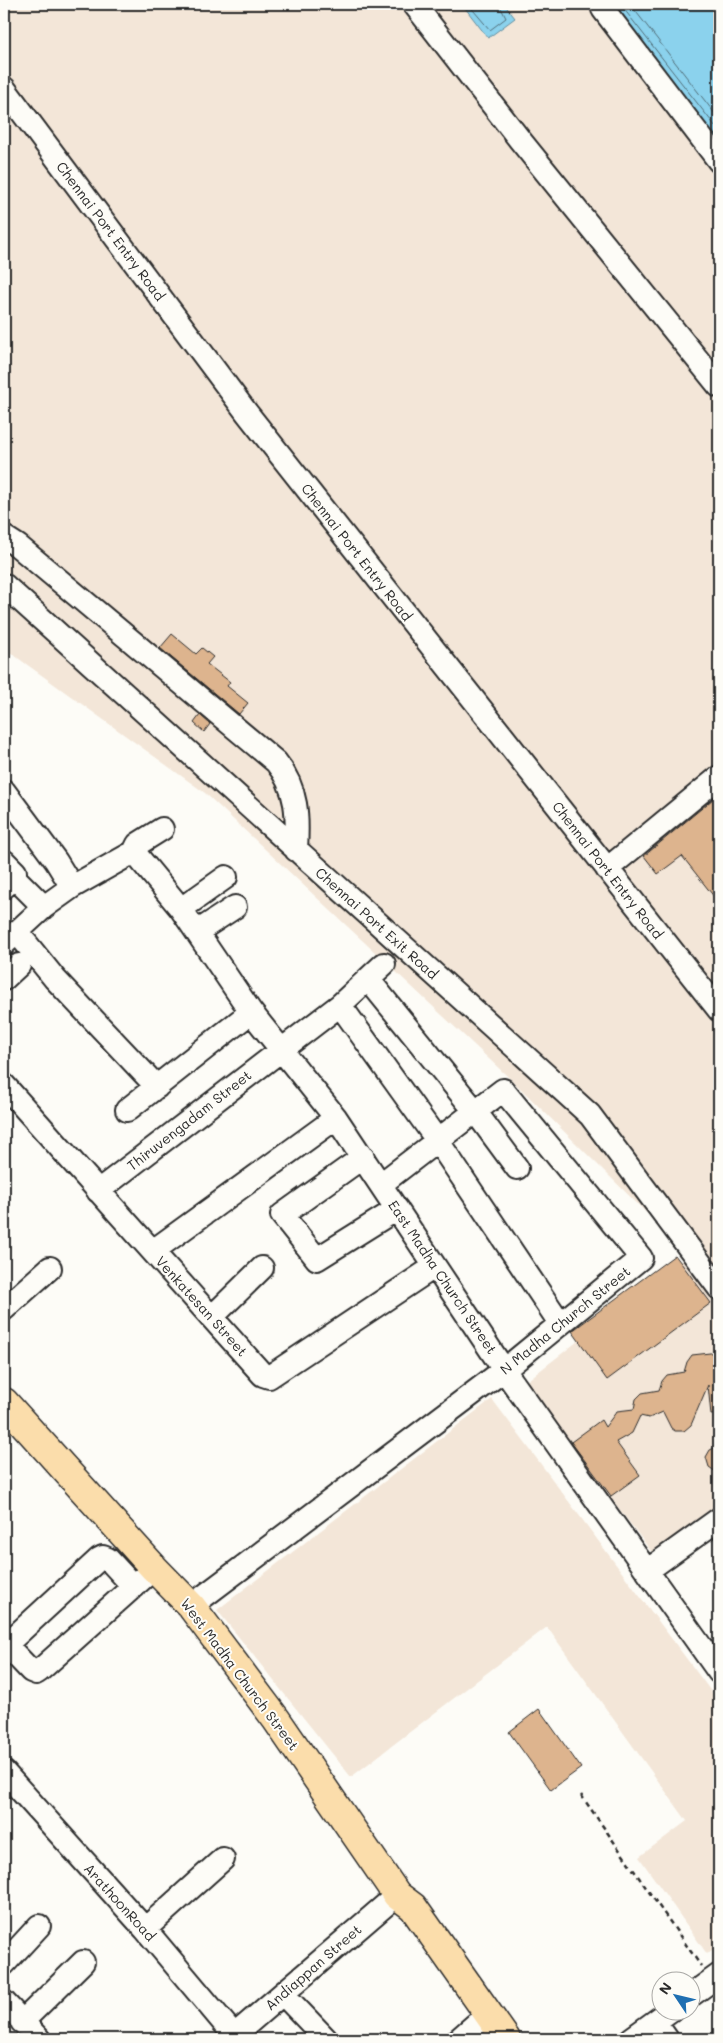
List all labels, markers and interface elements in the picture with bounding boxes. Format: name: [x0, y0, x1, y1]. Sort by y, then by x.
street label: Chennai Port Entry Road: [52, 158, 170, 305]
street label: Chennai Port Entry Road: [297, 479, 417, 625]
street label: Chennai Port Entry Road: [548, 797, 668, 943]
street label: Chennai Port Exit Road: [312, 863, 443, 983]
street label: Thiruvengadam Street: [123, 1065, 255, 1175]
street label: East Madha Church Street: [384, 1196, 502, 1358]
street label: Venkatesan Street: [152, 1252, 252, 1360]
street label: N Madha Church Street: [496, 1262, 634, 1378]
street label: West Madha Church Street: [176, 1594, 304, 1754]
street label: ArathoonRoad: [80, 1859, 160, 1945]
street label: Andiappan Street: [261, 1920, 365, 2014]
north arrow: [650, 1970, 700, 2020]
text: N: [654, 1978, 676, 1998]

